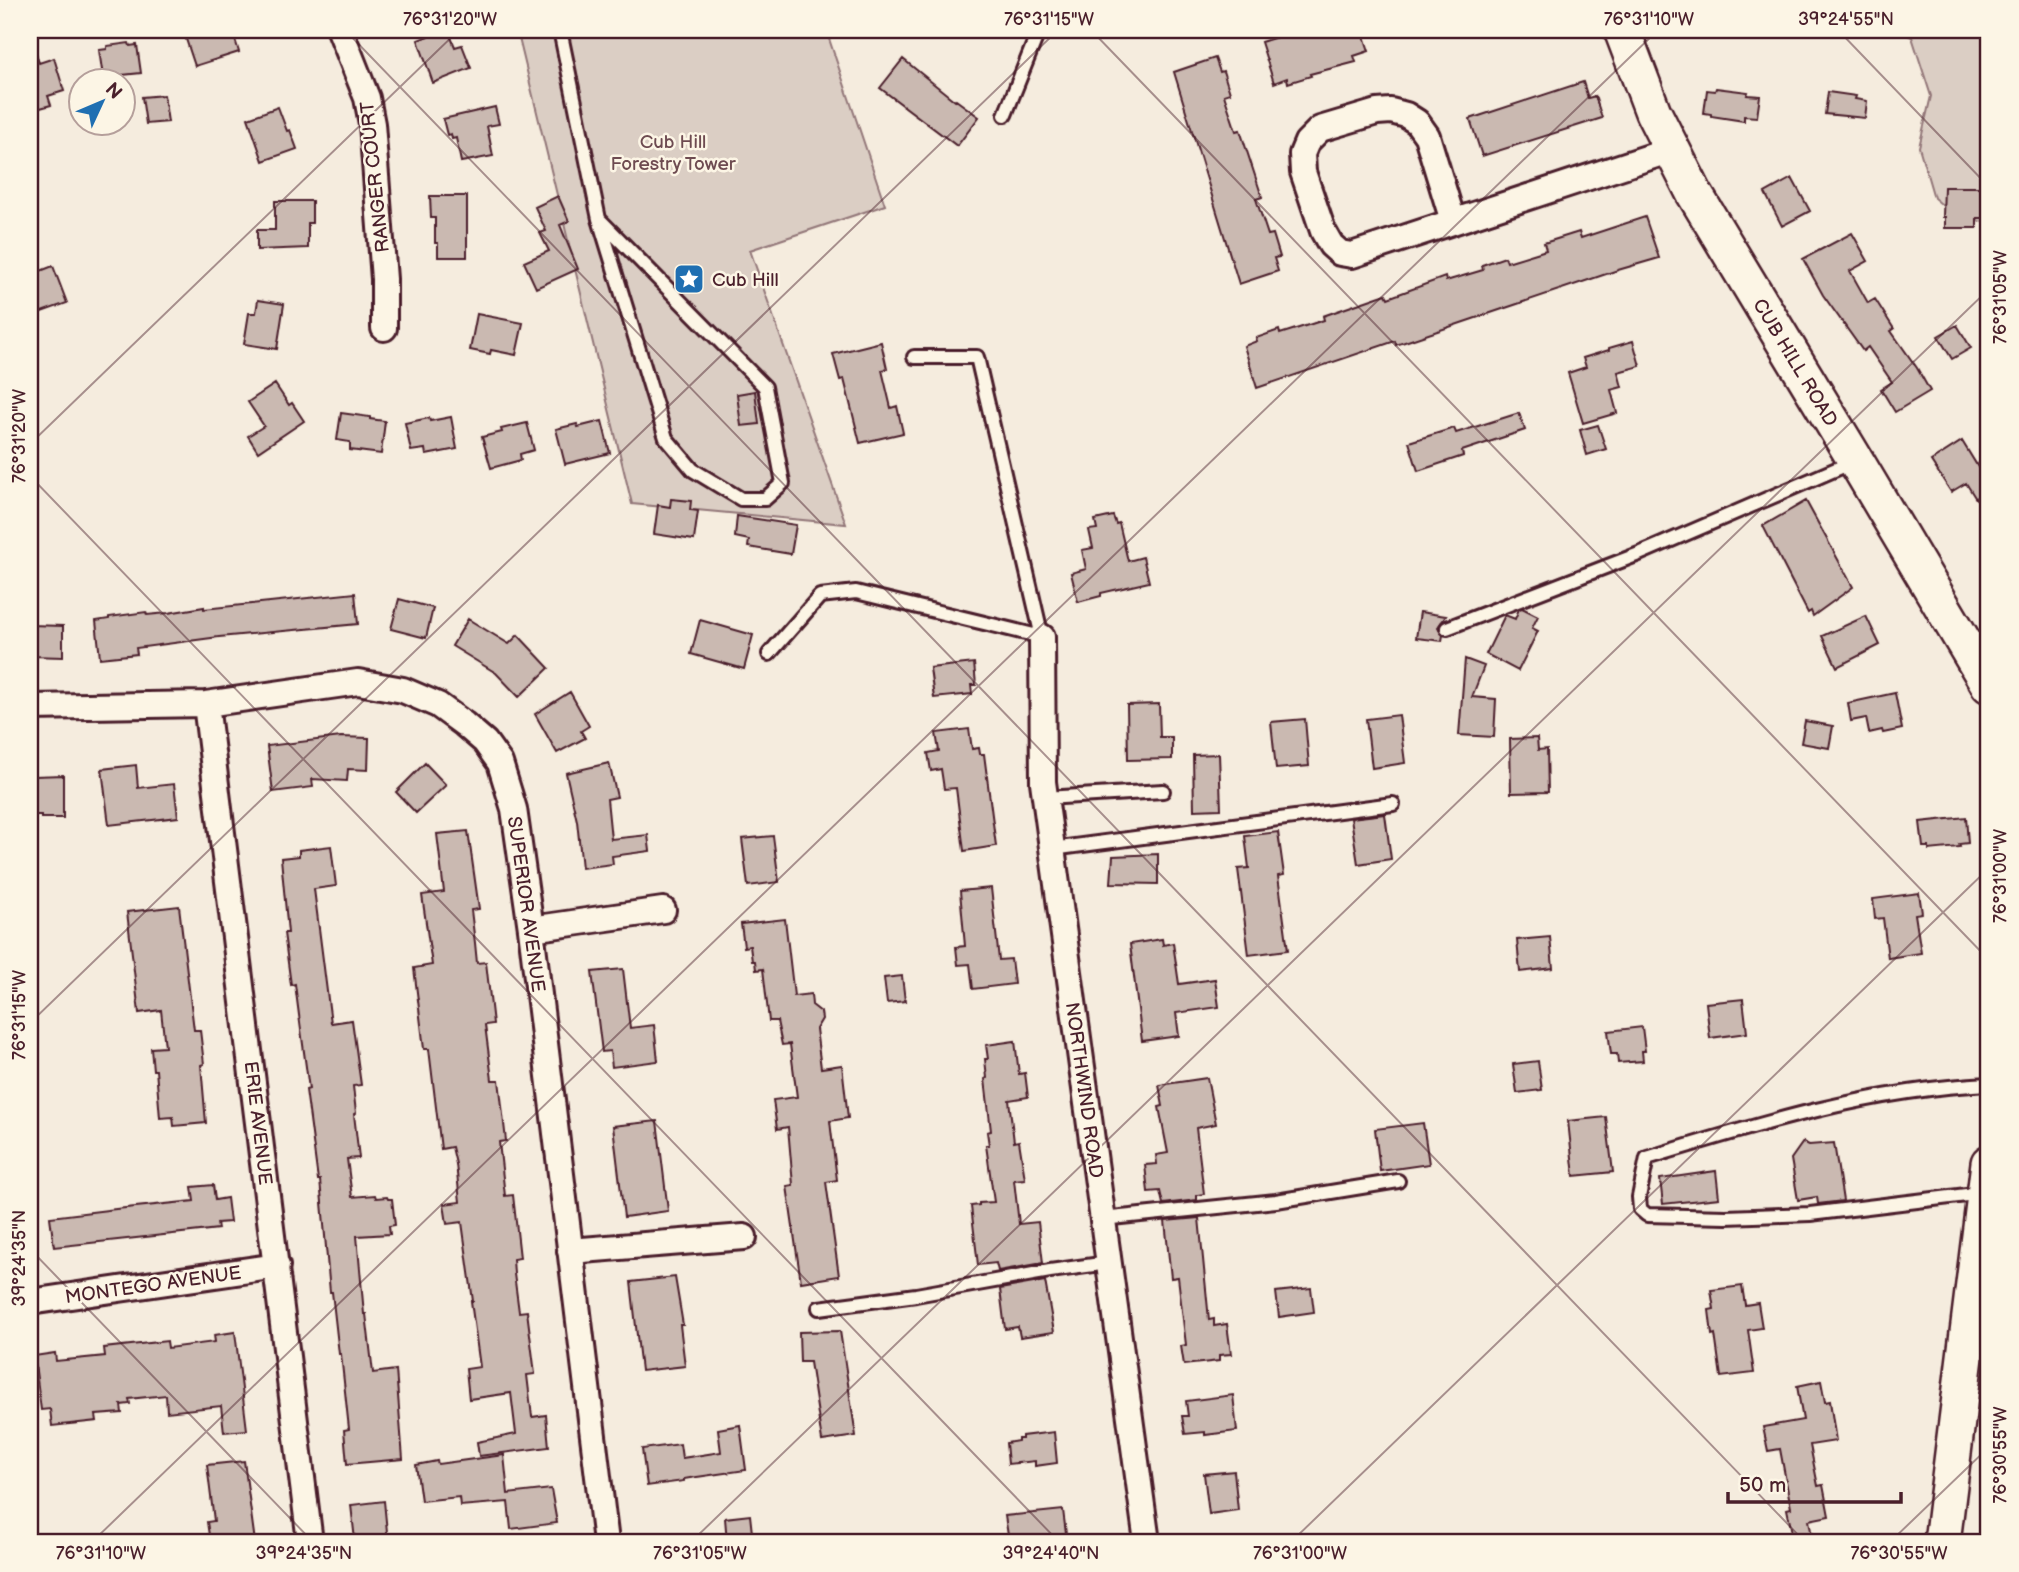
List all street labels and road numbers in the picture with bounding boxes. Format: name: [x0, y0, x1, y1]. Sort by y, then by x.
street label: RANGER COURT: [356, 100, 395, 253]
street label: CUB HILL ROAD: [1747, 295, 1842, 431]
street label: SUPERIOR AVENUE: [502, 815, 549, 994]
street label: NORTHWIND ROAD: [1060, 1001, 1107, 1180]
street label: ERIE AVENUE: [239, 1060, 277, 1186]
street label: MONTEGO AVENUE: [64, 1262, 243, 1309]

